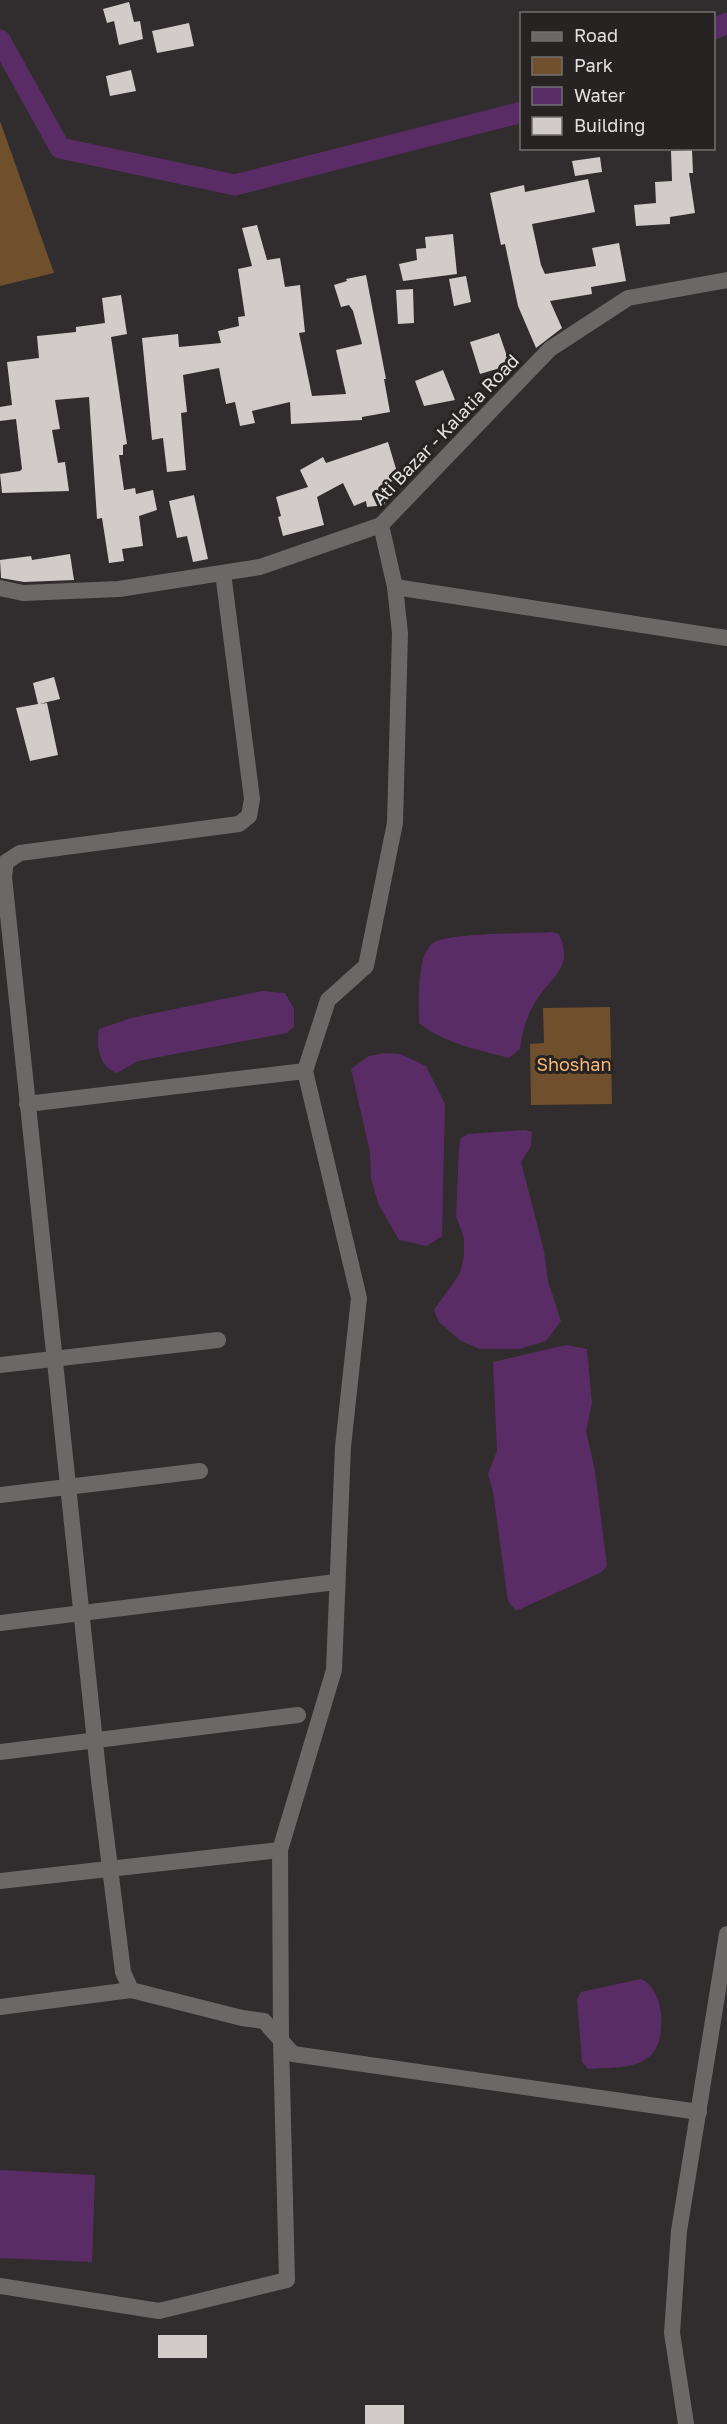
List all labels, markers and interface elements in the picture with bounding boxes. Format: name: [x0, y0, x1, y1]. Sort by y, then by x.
legend: [520, 12, 715, 150]
text: Road: [574, 24, 618, 46]
text: Park: [574, 54, 613, 76]
text: Water: [574, 84, 625, 106]
text: Building: [574, 114, 645, 136]
street label: Ati Bazar - Kalatia Road: [367, 349, 523, 509]
park label: Shoshan: [536, 1053, 612, 1075]

